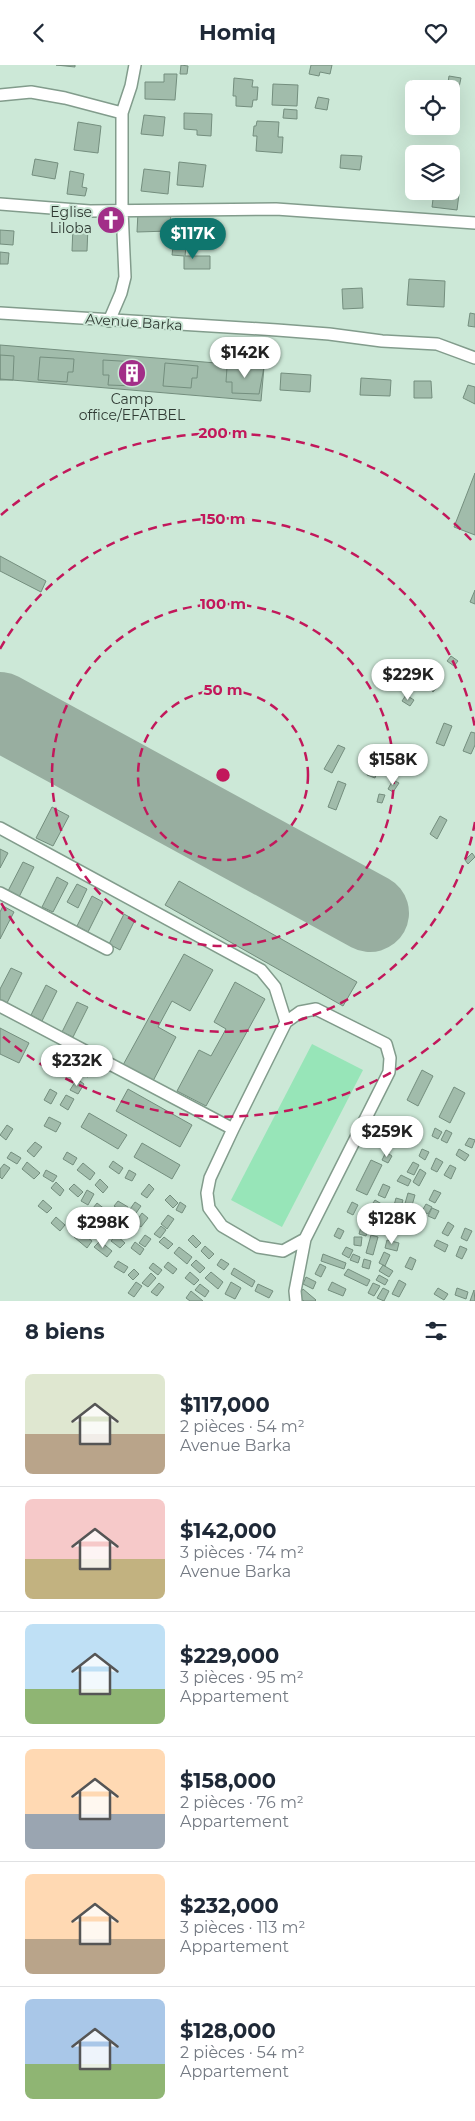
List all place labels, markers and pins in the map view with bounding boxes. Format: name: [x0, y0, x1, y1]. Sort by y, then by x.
place label: Eglise Liloba: [50, 203, 92, 237]
church icon: Eglise Liloba: [96, 205, 126, 235]
pin: $117K: [158, 217, 228, 260]
pin: $142K: [210, 337, 280, 379]
building icon: Camp office/EFATBEL: [117, 358, 147, 388]
place label: Camp office/EFATBEL: [79, 390, 186, 424]
pin: $229K: [373, 659, 443, 701]
pin: $158K: [358, 743, 428, 786]
centre of rings: [214, 766, 232, 784]
pin: $232K: [42, 1045, 112, 1087]
pin: $259K: [352, 1115, 422, 1158]
pin: $128K: [357, 1203, 427, 1245]
pin: $298K: [68, 1207, 138, 1249]

